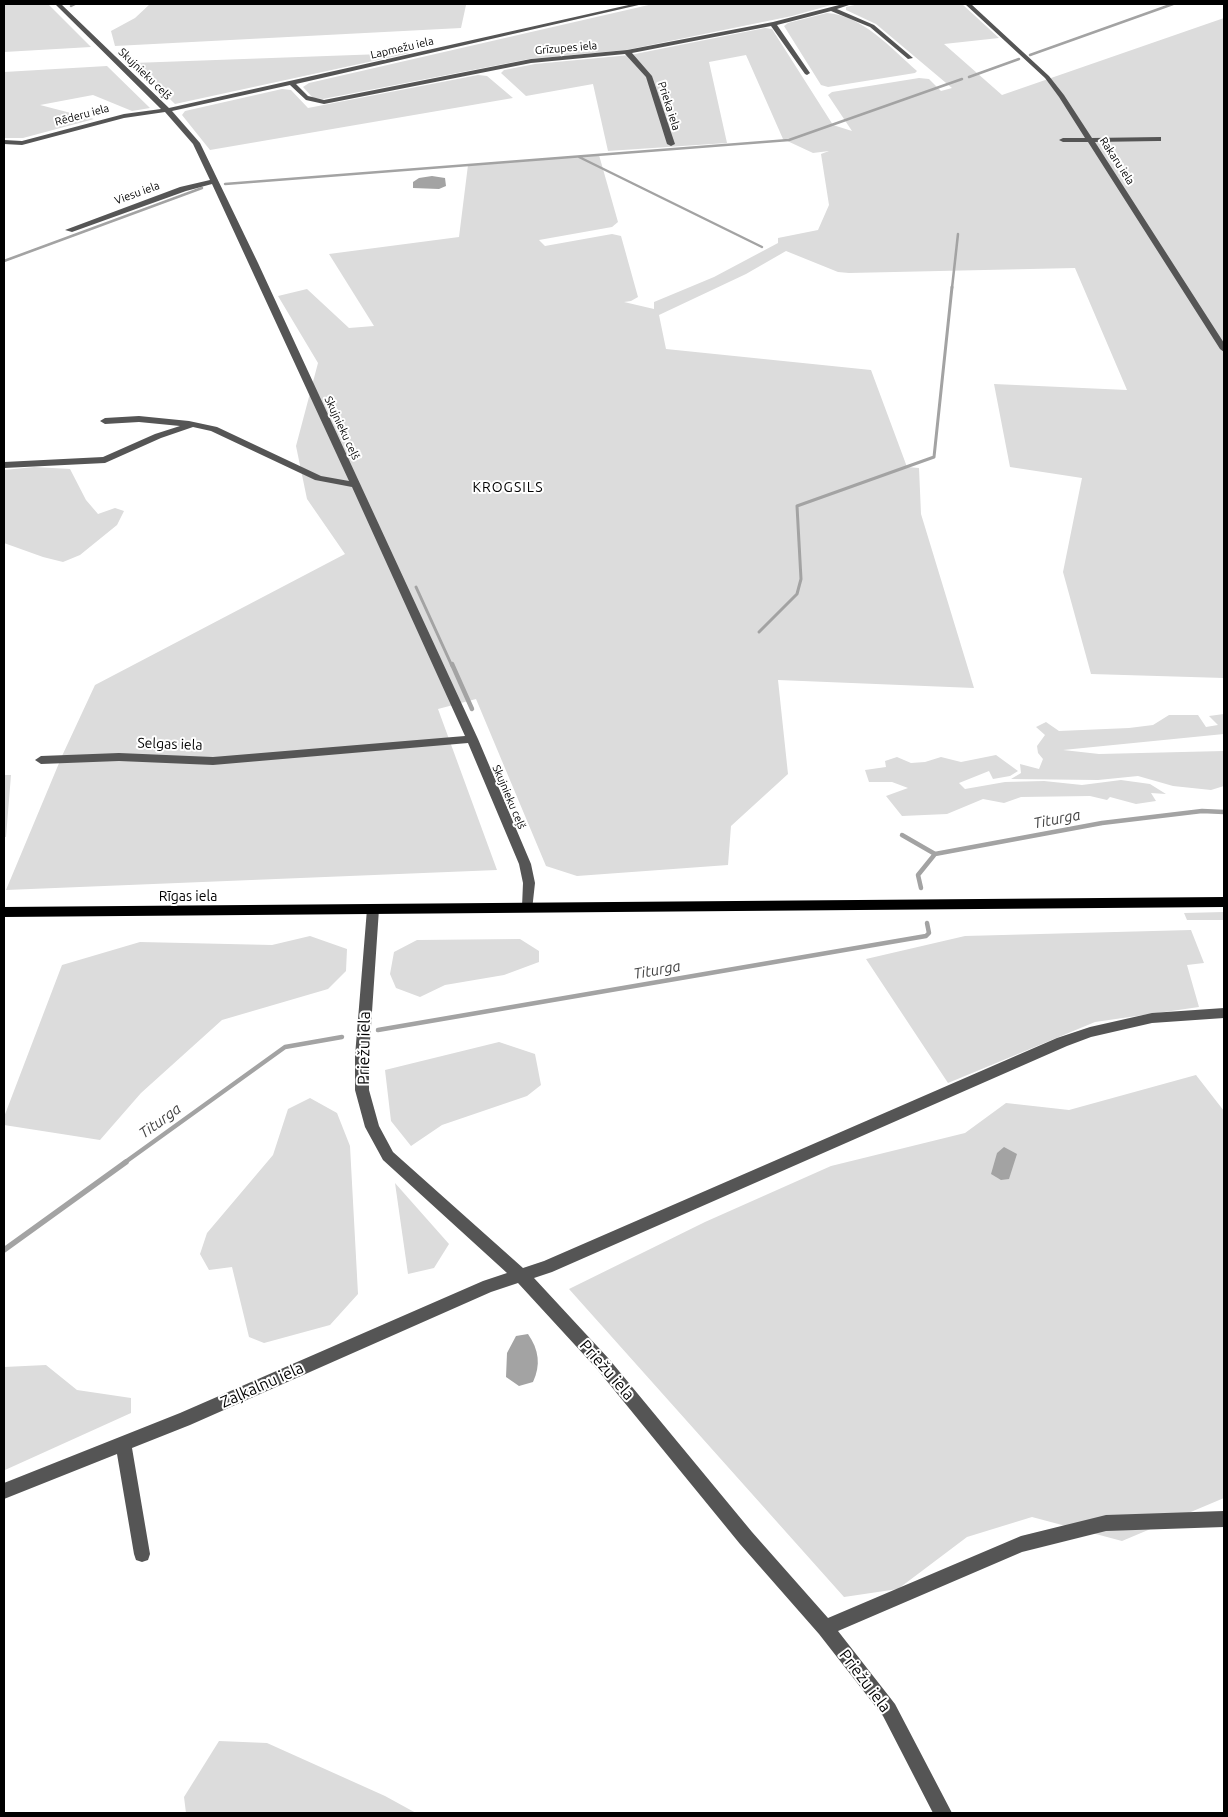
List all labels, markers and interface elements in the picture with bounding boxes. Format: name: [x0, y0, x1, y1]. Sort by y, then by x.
street label: Lapmežu iela: [369, 34, 435, 62]
street label: Grīzupes iela: [534, 39, 598, 57]
street label: Skujnieku ceļš: [116, 45, 174, 103]
street label: Prieka iela: [655, 80, 683, 132]
street label: Rēderu iela: [53, 101, 111, 129]
street label: Rakaru iela: [1097, 135, 1137, 187]
street label: Viesu iela: [113, 179, 161, 207]
street label: Skujnieku ceļš: [322, 394, 362, 462]
district label: KROGSILS: [472, 479, 544, 495]
street label: Selgas iela: [137, 734, 203, 754]
street label: Skujnieku ceļš: [490, 763, 528, 831]
water label: Titurga: [1032, 806, 1082, 832]
street label: Rīgas iela: [159, 888, 217, 904]
water label: Titurga: [632, 957, 682, 983]
street label: Priežu iela: [354, 1011, 374, 1085]
water label: Titurga: [135, 1100, 185, 1142]
street label: Priežu iela: [576, 1336, 638, 1404]
street label: Zaļkalnu iela: [217, 1358, 307, 1412]
street label: Priežu iela: [835, 1646, 895, 1716]

